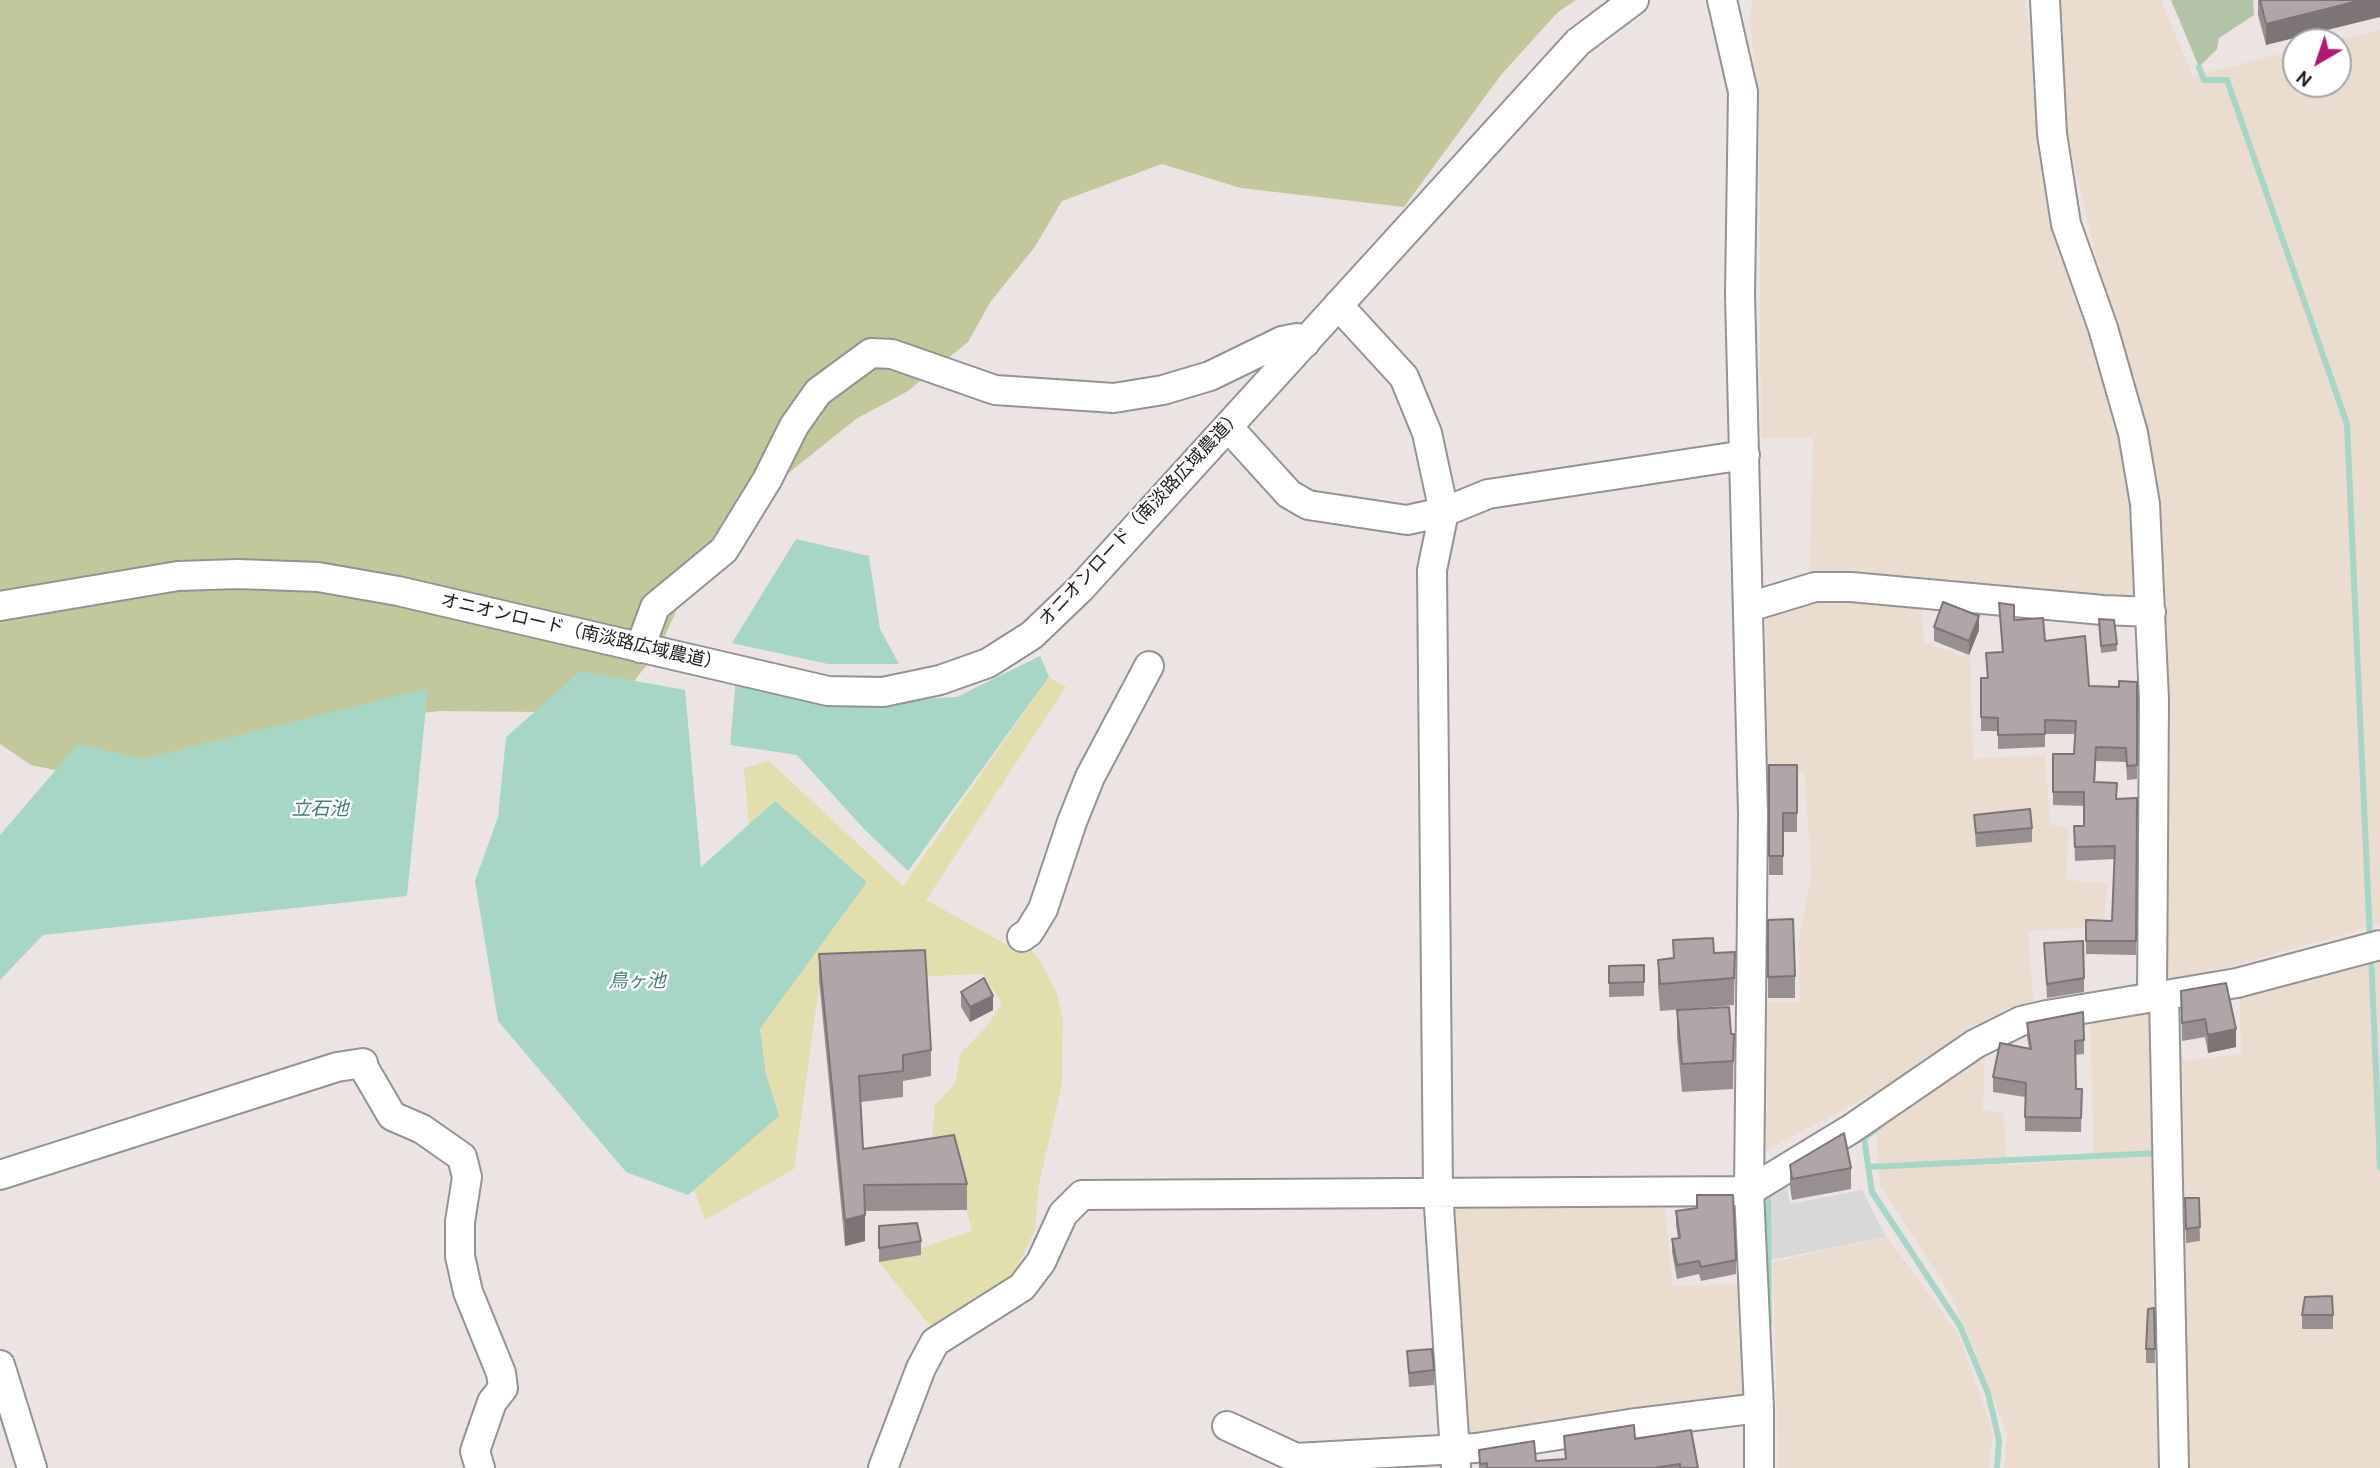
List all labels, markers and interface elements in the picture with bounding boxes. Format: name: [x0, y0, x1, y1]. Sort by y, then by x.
north arrow: [2282, 28, 2352, 98]
text: N: [2292, 64, 2318, 91]
street label: オニオンロード（南淡路広域農道）: [1036, 406, 1248, 632]
street label: オニオンロード（南淡路広域農道）: [438, 591, 724, 677]
water label: 立石池: [292, 800, 348, 822]
water label: 鳥ヶ池: [609, 972, 665, 994]

